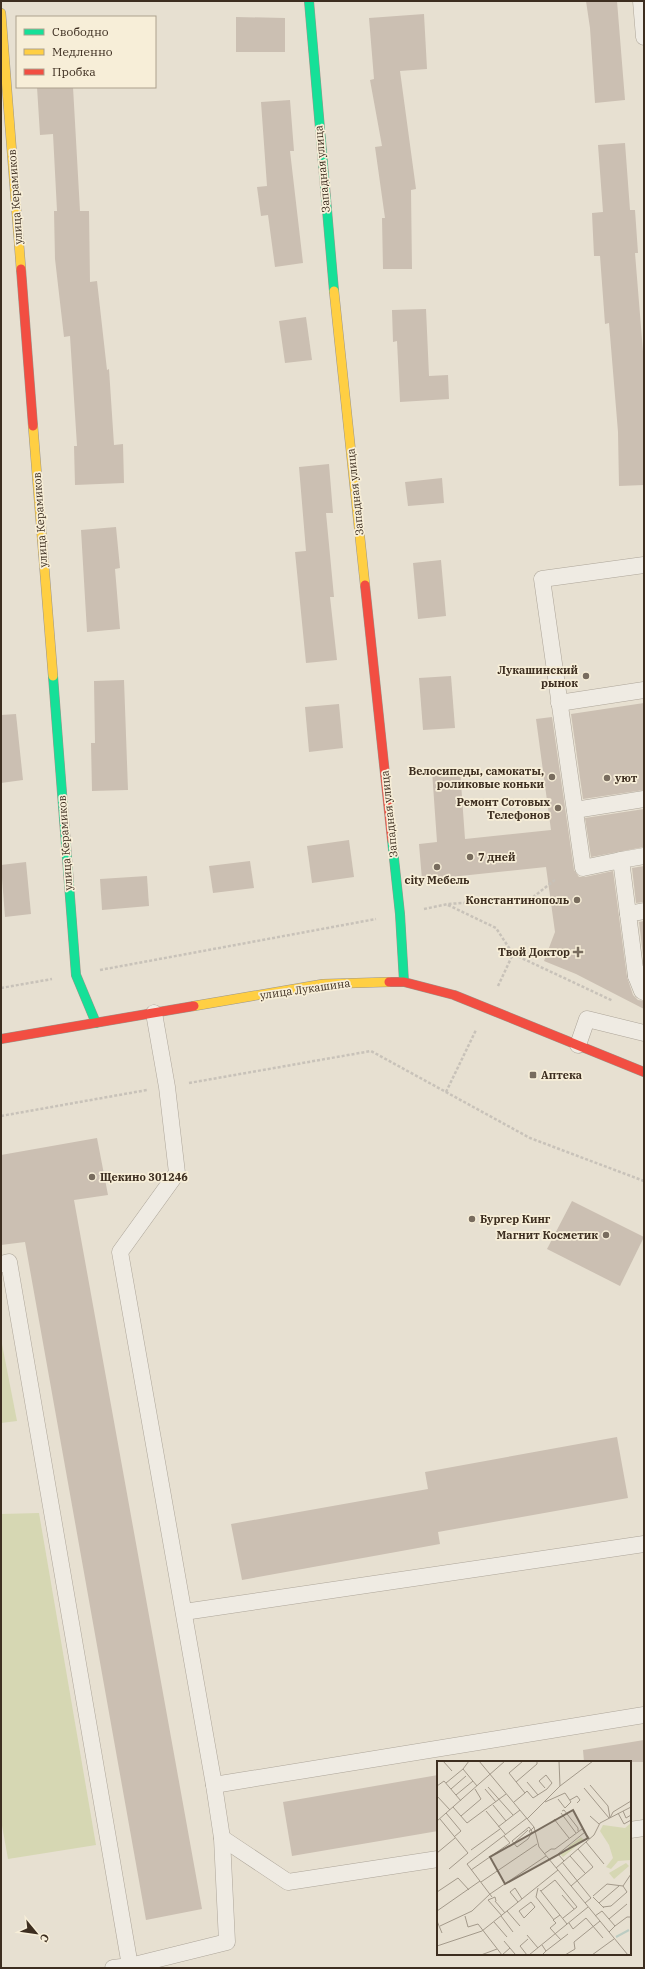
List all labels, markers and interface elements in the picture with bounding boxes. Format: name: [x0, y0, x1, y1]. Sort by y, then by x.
legend: [16, 16, 156, 88]
text: Свободно: [52, 24, 109, 39]
text: Медленно: [52, 44, 113, 59]
text: Пробка: [52, 64, 96, 79]
street label: Западная улица: [311, 125, 333, 213]
street label: улица Керамиков: [5, 149, 25, 245]
street label: Западная улица: [343, 448, 367, 536]
street label: улица Керамиков: [30, 472, 50, 568]
place label: Лукашинский рынок: [498, 663, 578, 690]
marker: Лукашинский рынок: [581, 671, 591, 681]
place label: Велосипеды, самокаты, роликовые коньки: [409, 764, 544, 791]
street label: Западная улица: [377, 770, 401, 858]
place label: уют: [614, 771, 638, 785]
marker: Велосипеды, самокаты, роликовые коньки: [547, 772, 557, 782]
marker: уют: [602, 773, 612, 783]
street label: улица Керамиков: [55, 795, 75, 891]
place label: Ремонт Сотовых Телефонов: [456, 795, 551, 822]
marker: Ремонт Сотовых Телефонов: [553, 803, 563, 813]
place label: 7 дней: [478, 850, 516, 864]
marker: 7 дней: [465, 852, 475, 862]
marker: city Мебель: [432, 862, 442, 872]
place label: city Мебель: [405, 873, 470, 887]
place label: Константинополь: [466, 893, 570, 907]
marker: Константинополь: [572, 895, 582, 905]
place label: Твой Доктор: [498, 945, 570, 959]
marker: Твой Доктор: [573, 947, 583, 957]
street label: улица Лукашина: [259, 976, 351, 1002]
place label: Аптека: [541, 1068, 582, 1082]
marker: Аптека: [528, 1070, 538, 1080]
place label: Щекино 301246: [100, 1170, 188, 1184]
marker: Щекино 301246: [87, 1172, 97, 1182]
place label: Бургер Кинг: [480, 1212, 551, 1226]
marker: Бургер Кинг: [467, 1214, 477, 1224]
place label: Магнит Косметик: [497, 1228, 598, 1242]
marker: Магнит Косметик: [601, 1230, 611, 1240]
inset map: [437, 1761, 631, 1955]
north arrow: [16, 1913, 56, 1953]
text: С: [37, 1931, 53, 1944]

